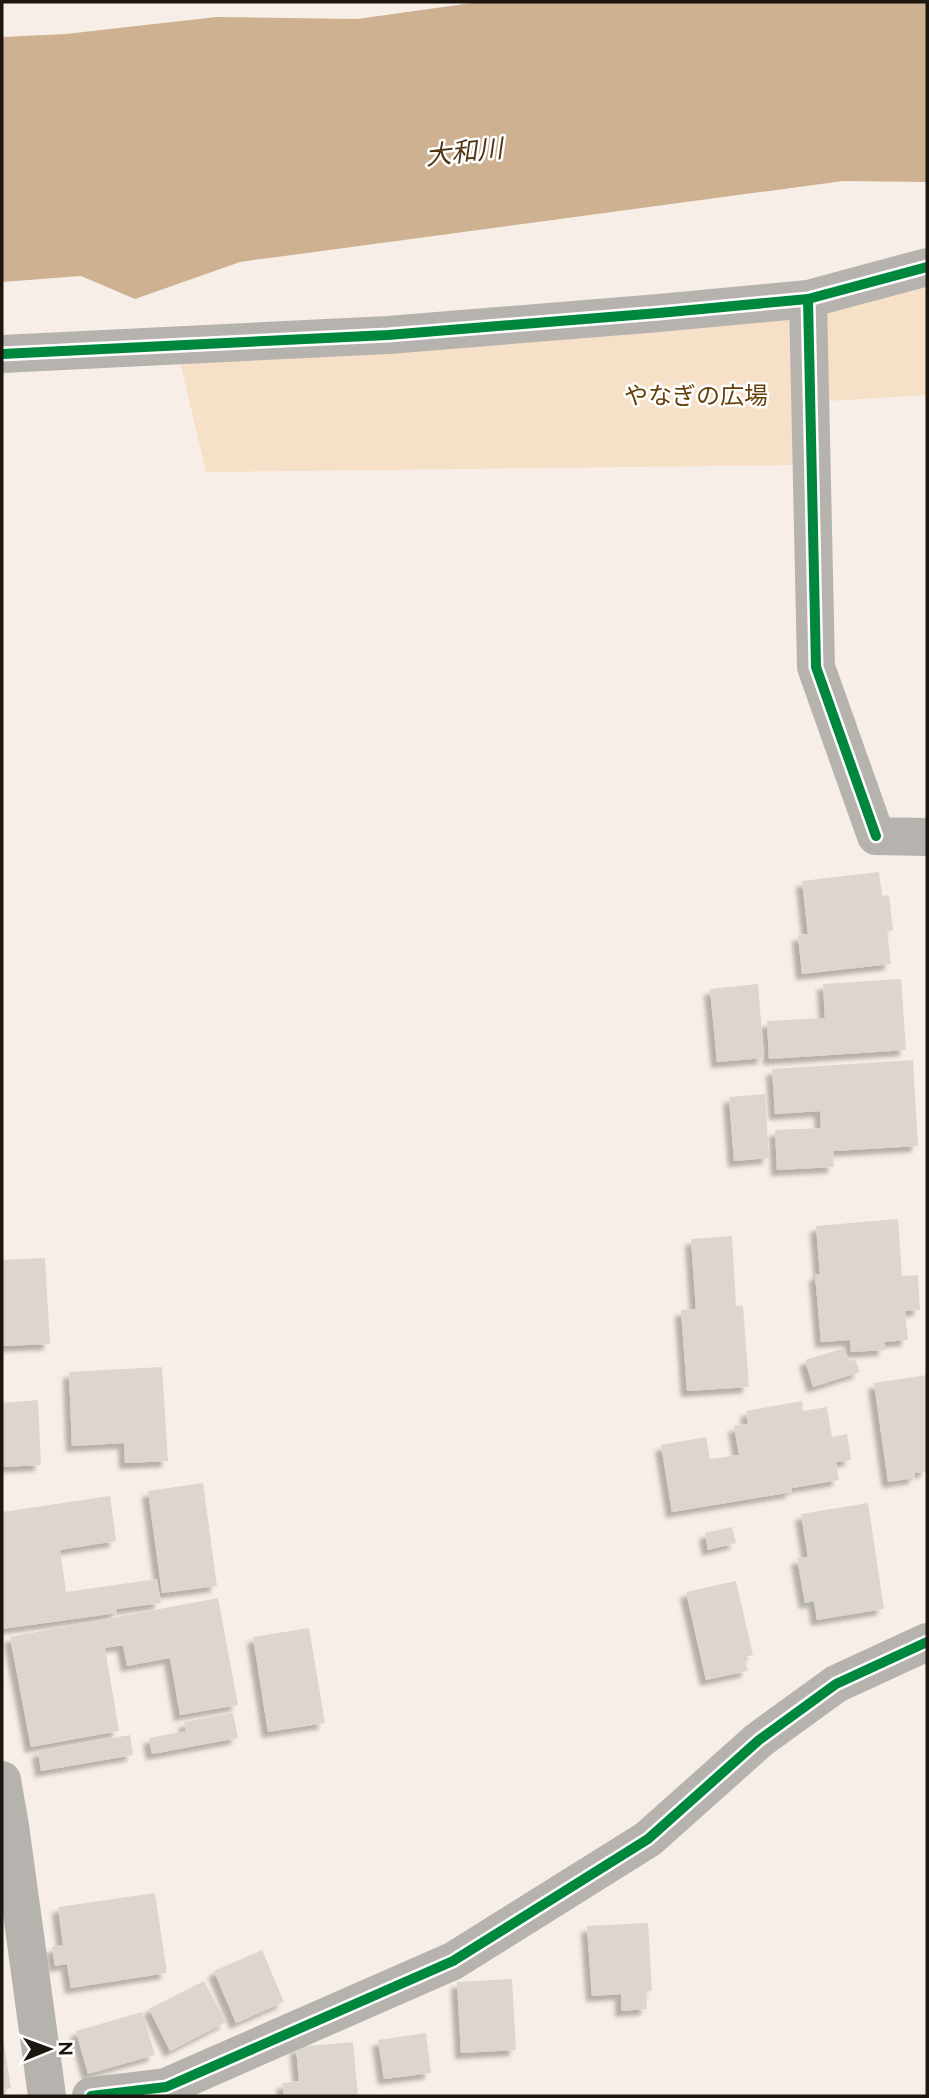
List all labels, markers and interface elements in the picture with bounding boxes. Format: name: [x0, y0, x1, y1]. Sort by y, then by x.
water label: 大和川: [424, 133, 507, 171]
park label: やなぎの広場: [624, 381, 768, 410]
north arrow: [14, 2014, 84, 2084]
text: N: [55, 2041, 77, 2056]

